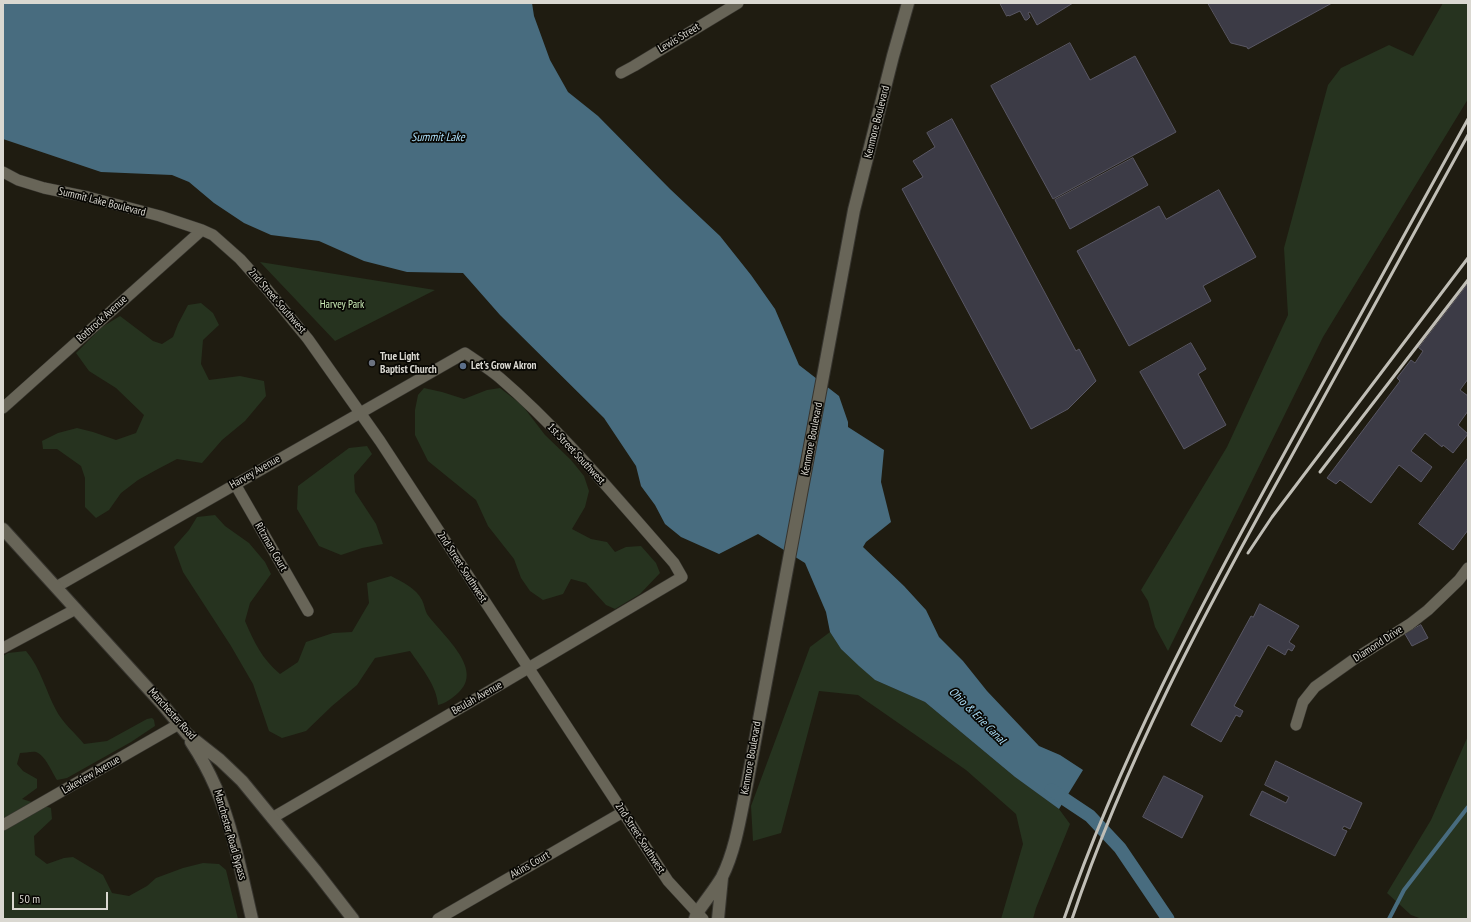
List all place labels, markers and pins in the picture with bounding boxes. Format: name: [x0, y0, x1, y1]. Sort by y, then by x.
place label: True Light Baptist Church: [380, 350, 437, 376]
marker: True Light Baptist Church: [367, 358, 377, 368]
place label: Let's Grow Akron: [471, 359, 536, 373]
marker: Let's Grow Akron: [458, 361, 468, 371]

